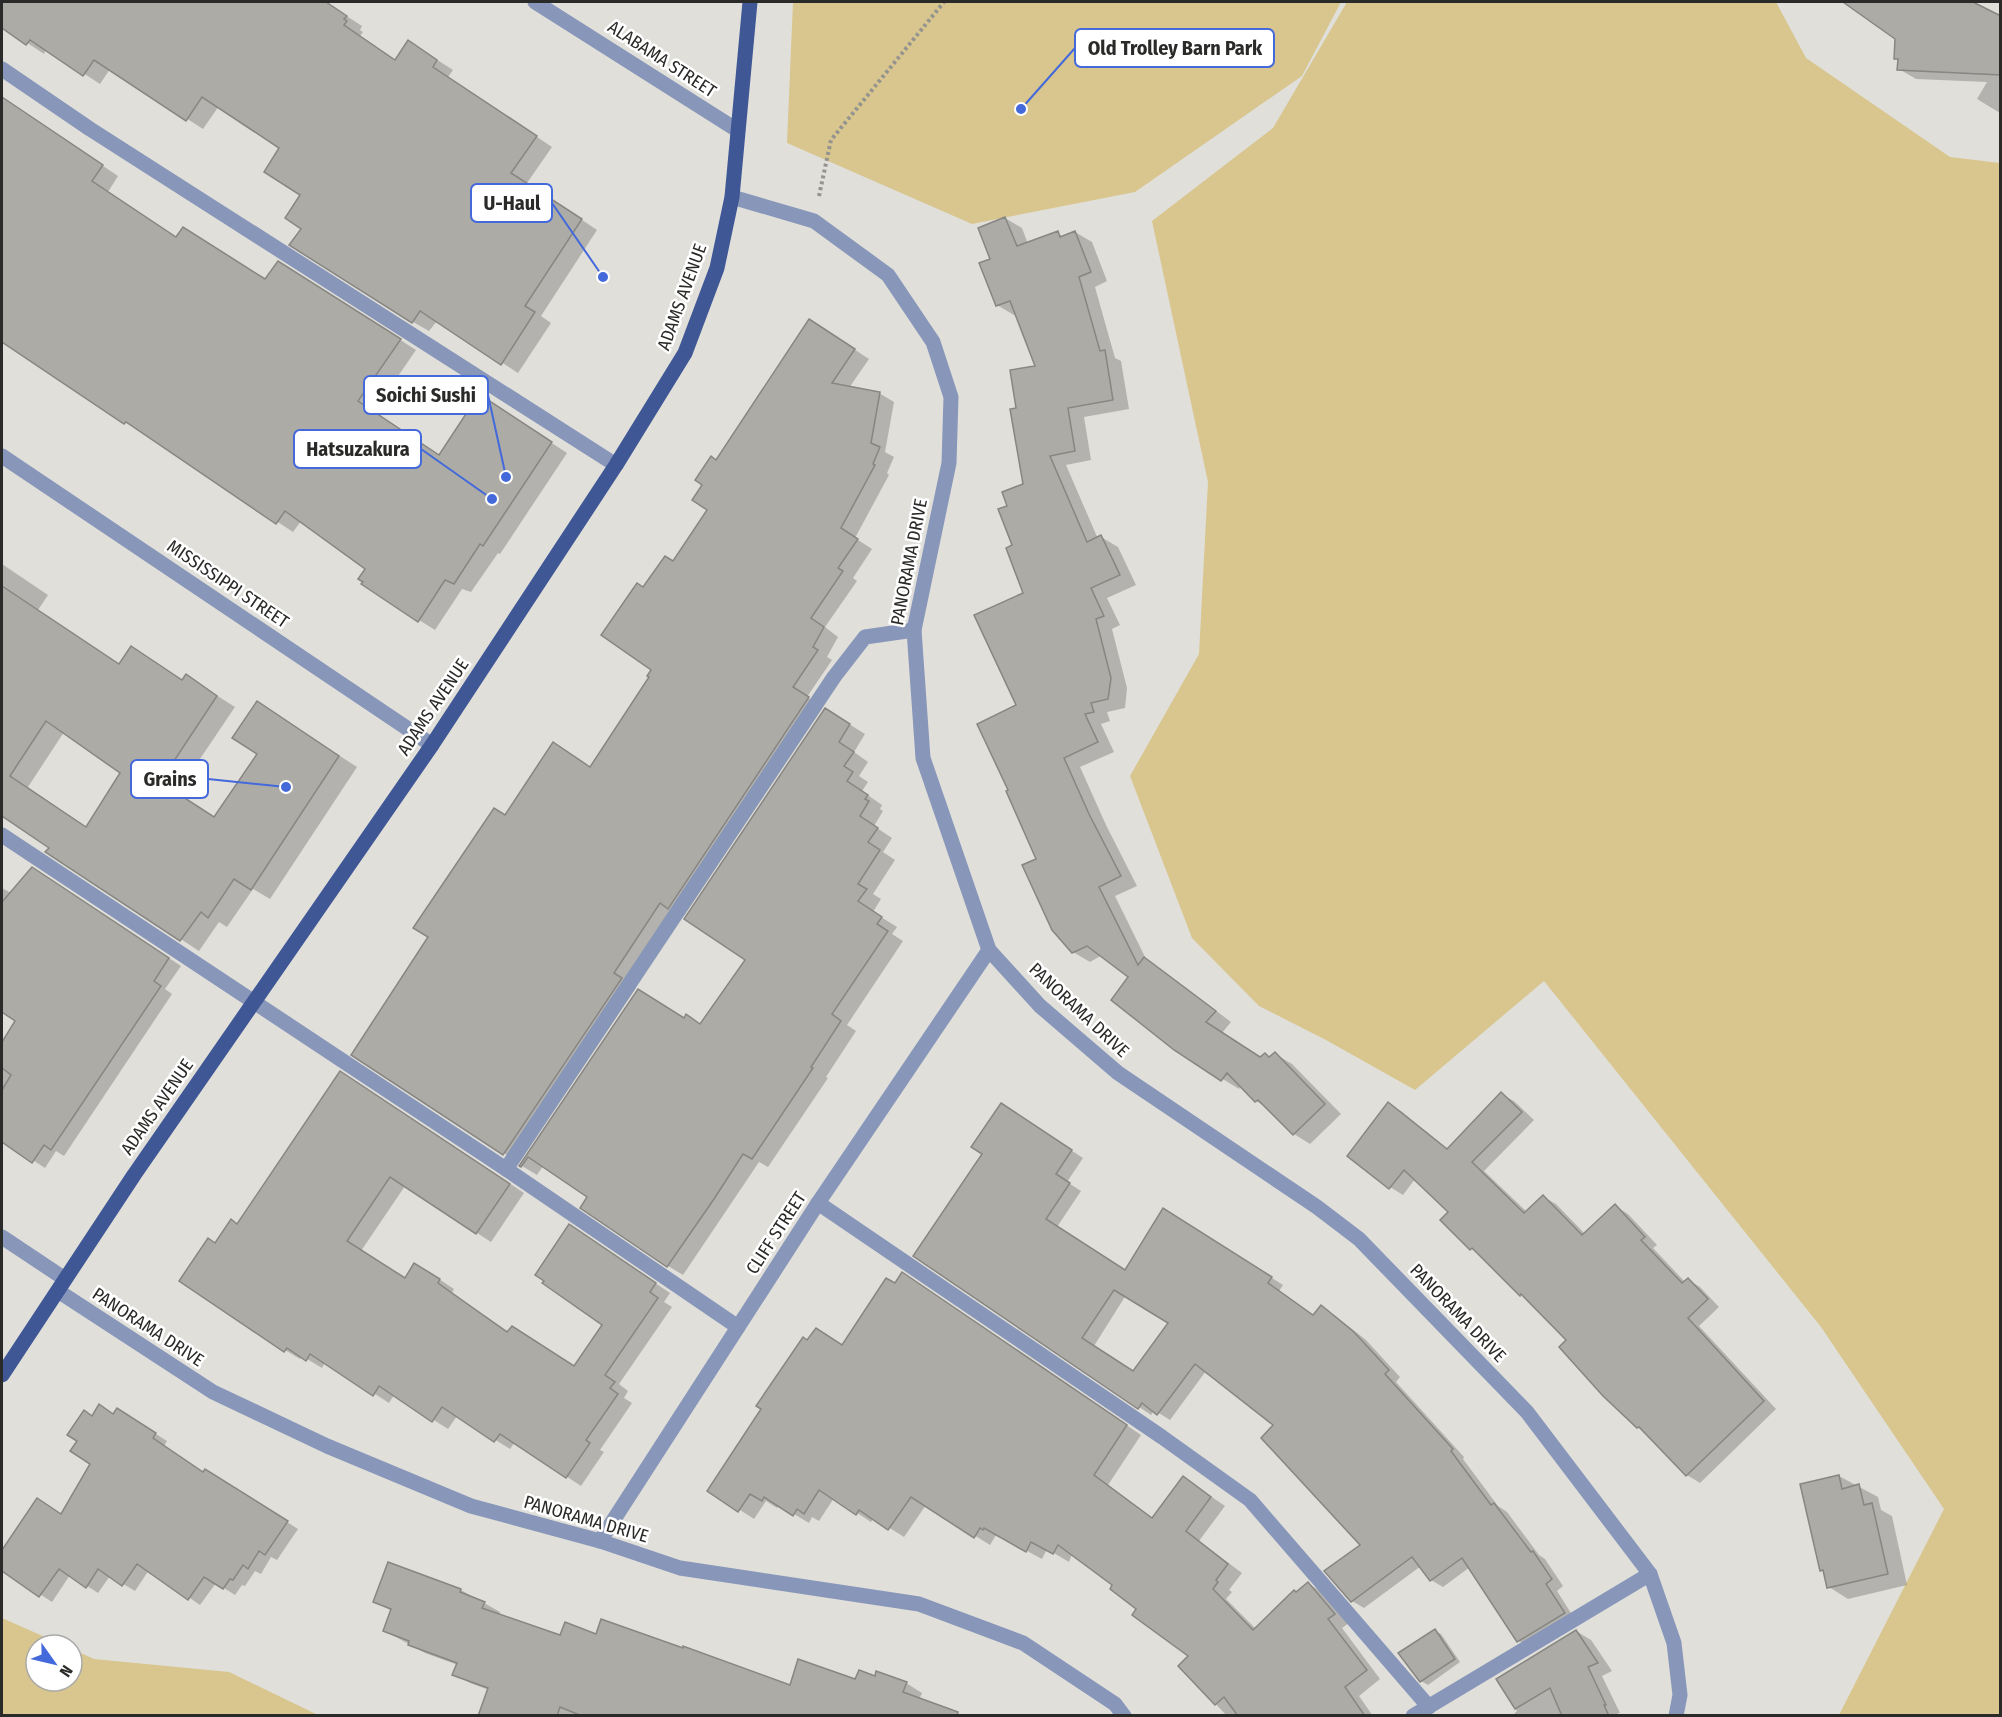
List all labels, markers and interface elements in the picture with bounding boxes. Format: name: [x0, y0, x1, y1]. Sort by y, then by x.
street label: ALABAMA STREET: [604, 16, 721, 102]
callout: Old Trolley Barn Park: [1075, 29, 1274, 67]
text: Old Trolley Barn Park: [1088, 36, 1263, 60]
callout: U-Haul: [471, 184, 552, 222]
text: U-Haul: [483, 191, 541, 215]
street label: ADAMS AVENUE: [653, 241, 711, 353]
callout: Soichi Sushi: [364, 376, 488, 414]
text: Soichi Sushi: [376, 383, 476, 407]
callout: Hatsuzakura: [294, 430, 421, 468]
text: Hatsuzakura: [306, 437, 410, 461]
street label: PANORAMA DRIVE: [886, 497, 932, 627]
street label: MISSISSIPPI STREET: [163, 535, 294, 633]
street label: ADAMS AVENUE: [393, 655, 473, 759]
callout: Grains: [131, 760, 208, 798]
text: Grains: [144, 767, 197, 791]
street label: PANORAMA DRIVE: [1025, 958, 1133, 1062]
street label: ADAMS AVENUE: [116, 1055, 198, 1159]
street label: CLIFF STREET: [741, 1187, 811, 1278]
street label: PANORAMA DRIVE: [1405, 1259, 1511, 1367]
street label: PANORAMA DRIVE: [88, 1283, 208, 1371]
street label: PANORAMA DRIVE: [521, 1491, 651, 1547]
north arrow: [24, 1633, 84, 1693]
text: N: [55, 1662, 77, 1680]

